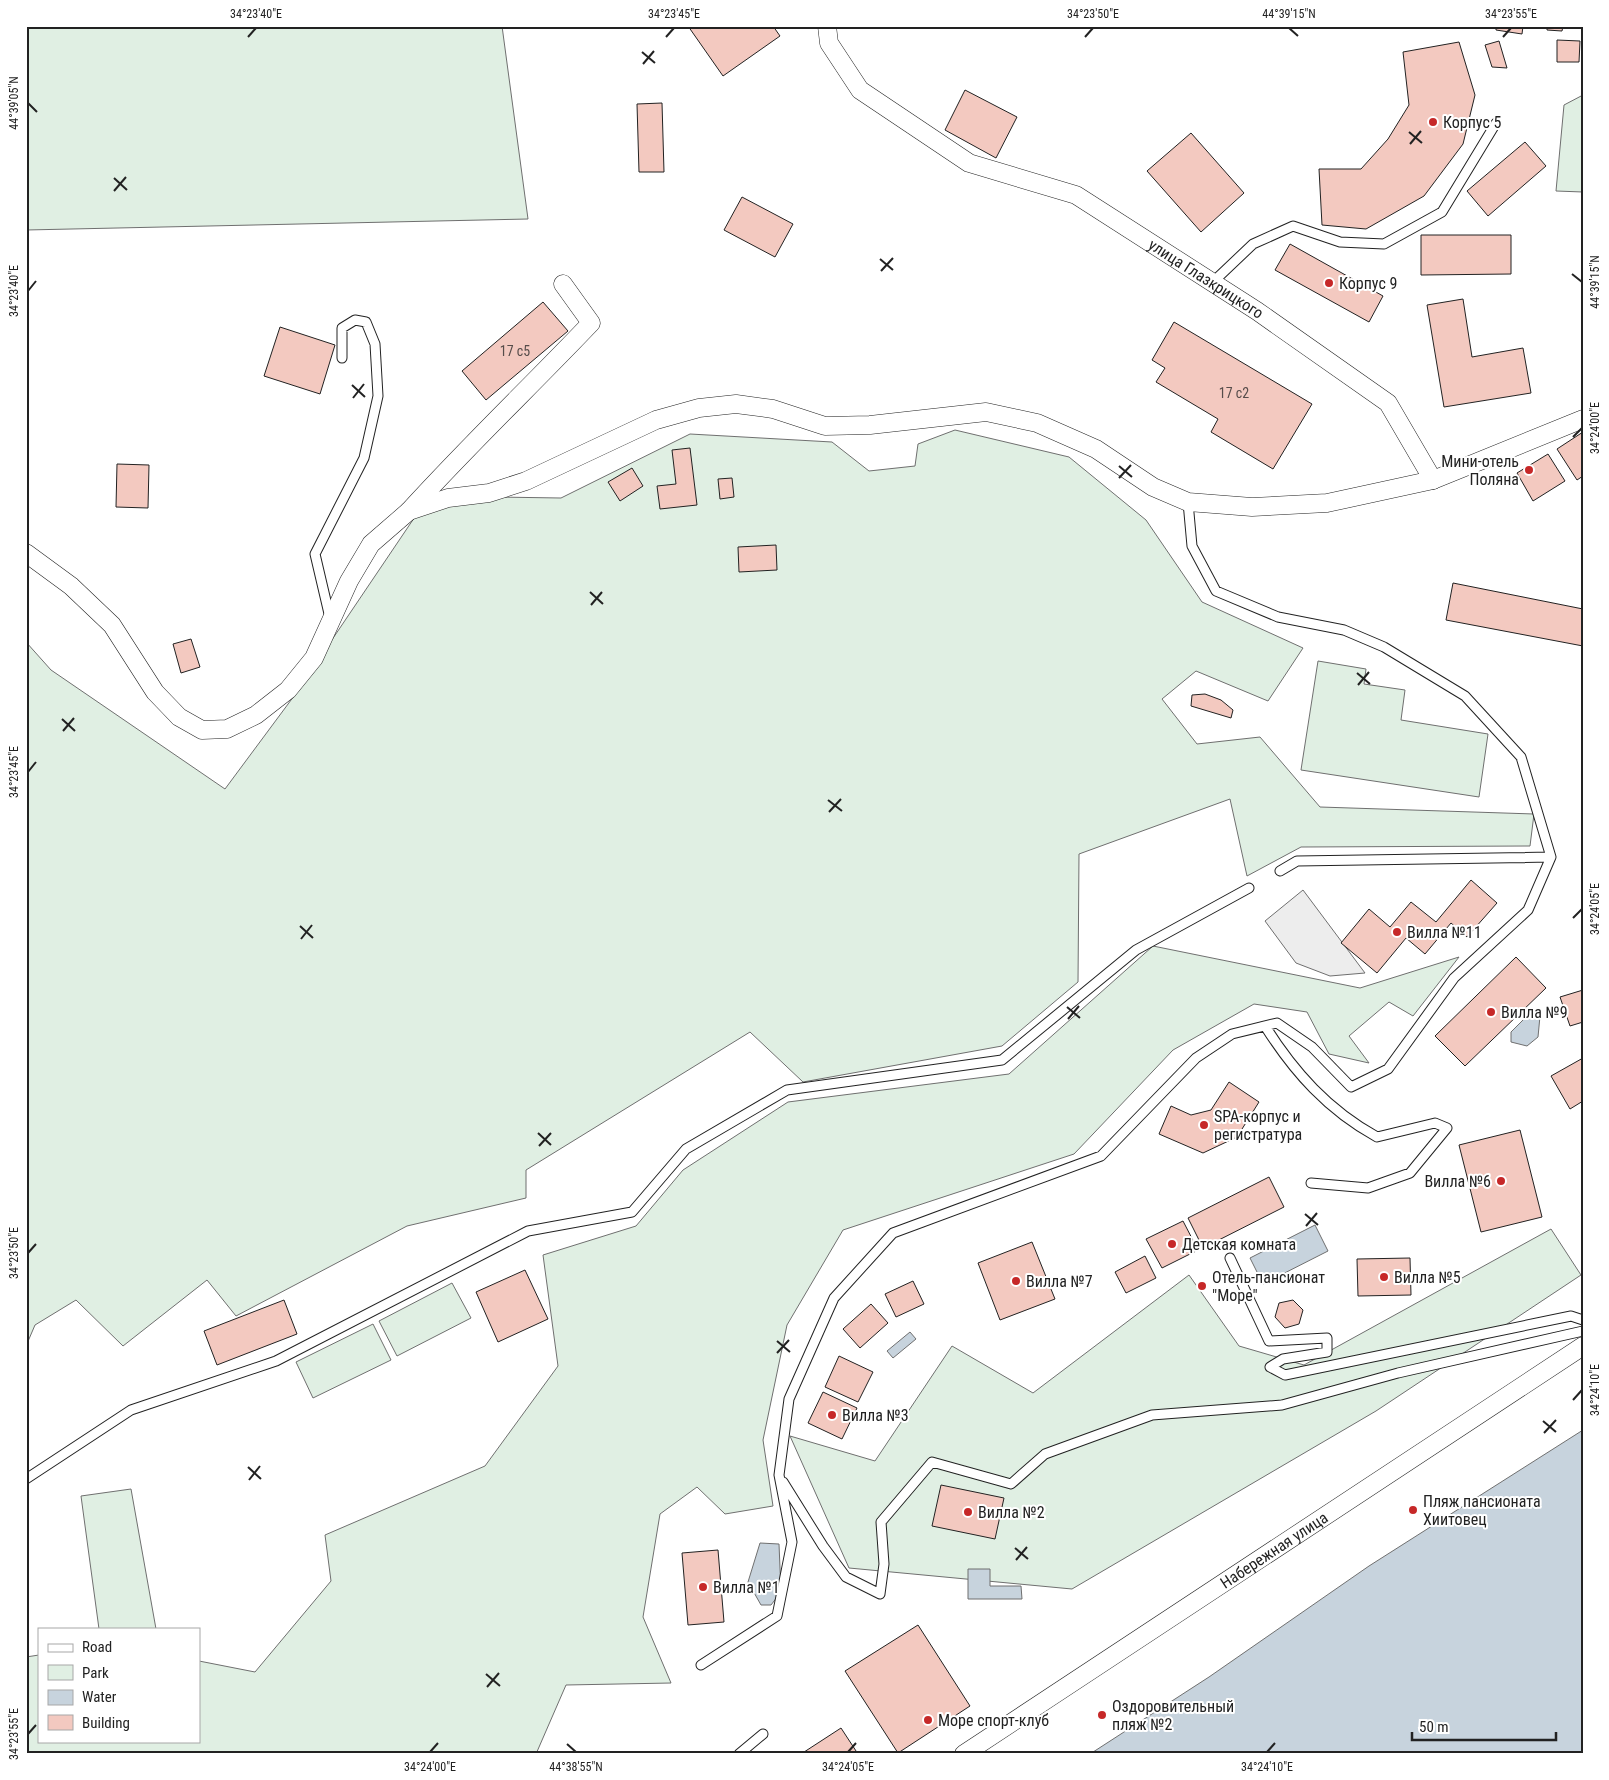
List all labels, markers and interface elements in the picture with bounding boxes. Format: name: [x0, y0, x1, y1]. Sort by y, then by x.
text: 34°23'40"E: [230, 7, 282, 21]
text: 34°23'45"E: [648, 7, 700, 21]
text: 34°23'50"E: [1067, 7, 1119, 21]
text: 44°39'15"N: [1262, 7, 1316, 21]
text: 34°23'55"E: [1485, 7, 1537, 21]
text: 44°39'05"N: [7, 76, 21, 130]
place label: Корпус 5: [1443, 113, 1501, 132]
marker: Корпус 5: [1427, 116, 1439, 128]
street label: улица Глазкрицкого: [1145, 235, 1267, 322]
text: 44°39'15"N: [1588, 255, 1602, 309]
text: 34°23'40"E: [7, 265, 21, 317]
place label: Корпус 9: [1339, 274, 1397, 293]
marker: Корпус 9: [1323, 277, 1335, 289]
house number: 17 с5: [500, 343, 530, 359]
house number: 17 с2: [1219, 385, 1249, 401]
text: 34°24'00"E: [1588, 402, 1602, 454]
place label: Мини-отель Поляна: [1441, 452, 1519, 489]
marker: Мини-отель Поляна: [1523, 464, 1535, 476]
text: 34°23'45"E: [7, 746, 21, 798]
text: 34°24'05"E: [1588, 883, 1602, 935]
place label: Вилла №11: [1407, 923, 1482, 942]
marker: Вилла №11: [1391, 926, 1403, 938]
place label: Вилла №9: [1501, 1003, 1568, 1022]
marker: Вилла №9: [1485, 1006, 1497, 1018]
place label: SPA-корпус и регистратура: [1214, 1107, 1302, 1144]
marker: SPA-корпус и регистратура: [1198, 1119, 1210, 1131]
place label: Вилла №6: [1424, 1172, 1491, 1191]
marker: Вилла №6: [1495, 1175, 1507, 1187]
text: 34°23'50"E: [7, 1227, 21, 1279]
place label: Детская комната: [1182, 1235, 1296, 1254]
marker: Детская комната: [1166, 1238, 1178, 1250]
place label: Отель-пансионат "Море": [1212, 1268, 1325, 1305]
place label: Вилла №5: [1394, 1268, 1461, 1287]
marker: Вилла №5: [1378, 1271, 1390, 1283]
place label: Вилла №7: [1026, 1272, 1093, 1291]
marker: Вилла №7: [1010, 1275, 1022, 1287]
marker: Отель-пансионат "Море": [1196, 1280, 1208, 1292]
text: 34°24'10"E: [1588, 1364, 1602, 1416]
place label: Вилла №3: [842, 1406, 909, 1425]
marker: Вилла №3: [826, 1409, 838, 1421]
place label: Пляж пансионата Хиитовец: [1423, 1492, 1541, 1529]
place label: Вилла №2: [978, 1503, 1045, 1522]
marker: Пляж пансионата Хиитовец: [1407, 1504, 1419, 1516]
marker: Вилла №2: [962, 1506, 974, 1518]
street label: Набережная улица: [1216, 1508, 1331, 1592]
place label: Вилла №1: [713, 1578, 780, 1597]
marker: Вилла №1: [697, 1581, 709, 1593]
legend: [38, 1628, 200, 1742]
text: Road: [82, 1638, 112, 1656]
text: Park: [82, 1664, 109, 1682]
text: Water: [82, 1688, 117, 1706]
place label: Оздоровительный пляж №2: [1112, 1697, 1234, 1734]
text: 34°23'55"E: [7, 1708, 21, 1760]
marker: Оздоровительный пляж №2: [1096, 1709, 1108, 1721]
scale bar: [1412, 1710, 1555, 1742]
place label: Море спорт-клуб: [938, 1711, 1049, 1730]
text: Building: [82, 1714, 130, 1732]
marker: Море спорт-клуб: [922, 1714, 934, 1726]
text: 50 m: [1419, 1718, 1449, 1736]
text: 34°24'00"E: [404, 1760, 456, 1774]
text: 44°38'55"N: [549, 1760, 603, 1774]
text: 34°24'05"E: [822, 1760, 874, 1774]
text: 34°24'10"E: [1241, 1760, 1293, 1774]

